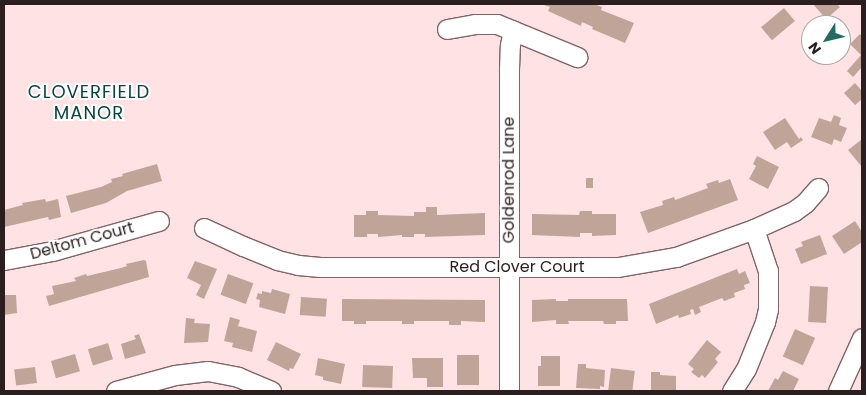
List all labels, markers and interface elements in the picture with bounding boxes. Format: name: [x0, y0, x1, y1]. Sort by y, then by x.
north arrow: [801, 15, 851, 65]
text: N: [803, 38, 826, 58]
district label: CLOVERFIELD MANOR: [26, 82, 152, 125]
street label: Goldenrod Lane: [499, 117, 519, 243]
street label: Deltom Court: [28, 218, 136, 264]
street label: Red Clover Court: [449, 257, 585, 277]

